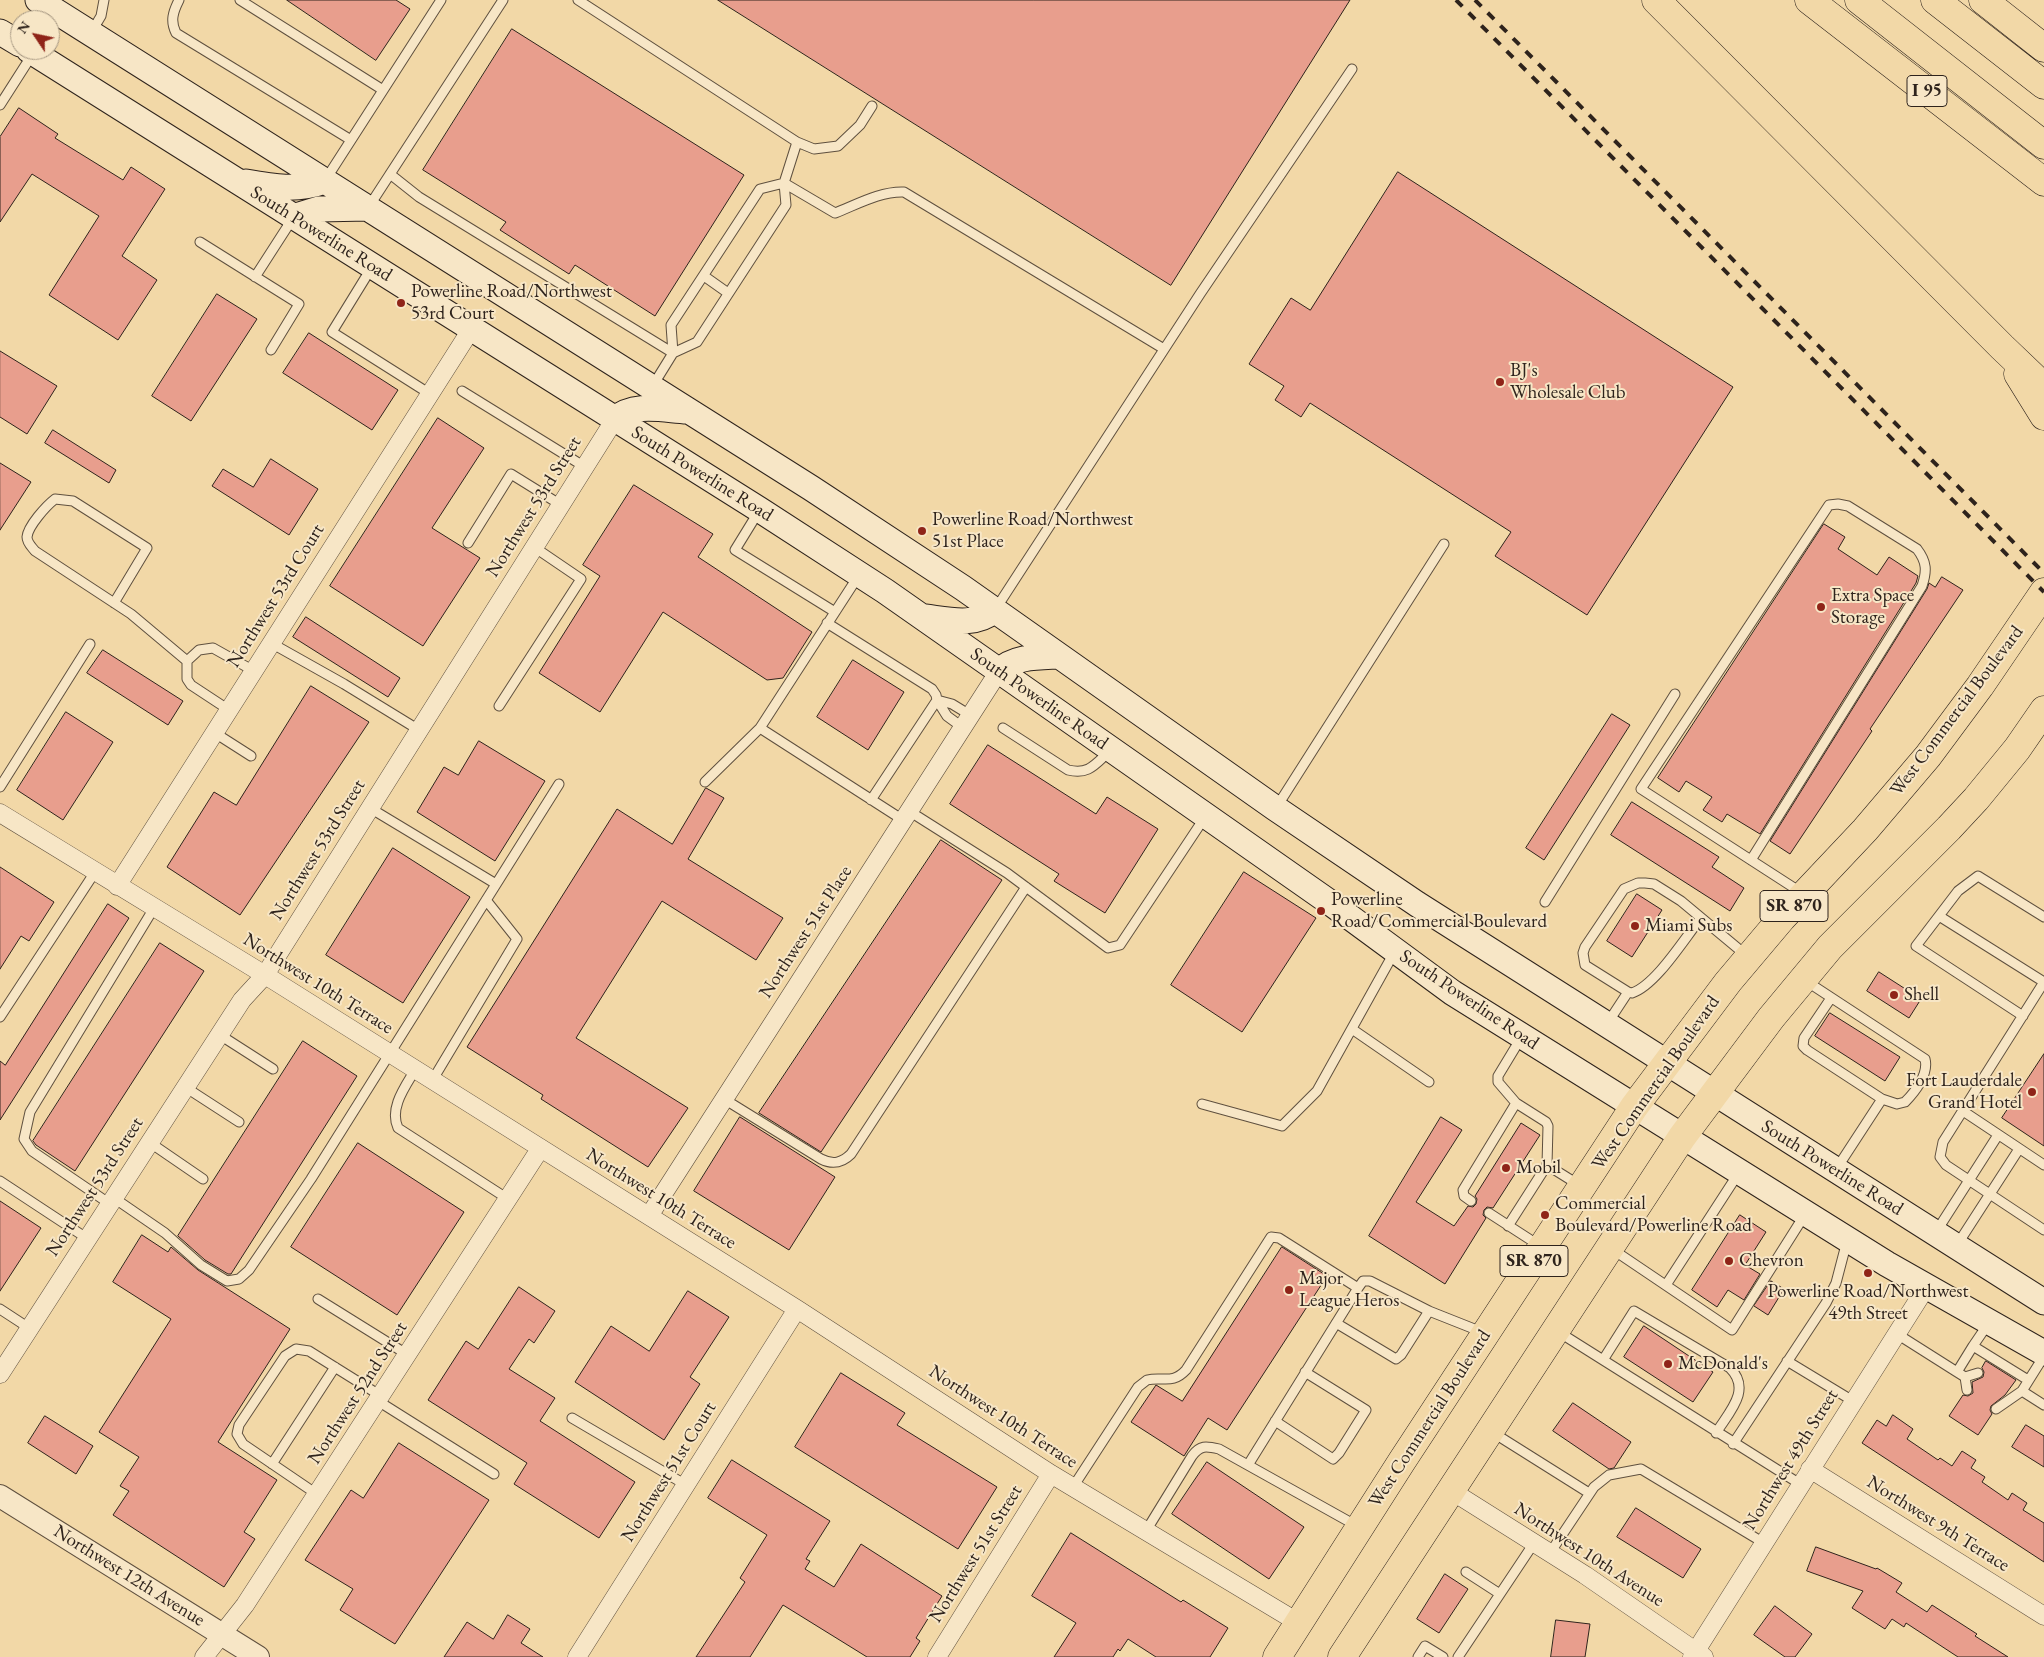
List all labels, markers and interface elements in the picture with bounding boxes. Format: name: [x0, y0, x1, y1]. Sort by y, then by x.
north arrow: [10, 10, 60, 60]
text: N: [13, 17, 34, 37]
road number: I 95: [1907, 76, 1947, 106]
street label: South Powerline Road: [246, 181, 396, 287]
place label: Powerline Road/Northwest 53rd Court: [411, 281, 612, 325]
marker: Powerline Road/Northwest 53rd Court: [395, 297, 407, 309]
place label: BJ's Wholesale Club: [1510, 360, 1626, 404]
marker: BJ's Wholesale Club: [1494, 376, 1506, 388]
street label: South Powerline Road: [627, 421, 777, 527]
street label: Northwest 53rd Street: [481, 432, 587, 582]
place label: Powerline Road/Northwest 51st Place: [932, 509, 1133, 553]
street label: Northwest 53rd Court: [223, 520, 329, 672]
marker: Powerline Road/Northwest 51st Place: [916, 525, 928, 537]
place label: Extra Space Storage: [1831, 585, 1914, 629]
marker: Extra Space Storage: [1815, 601, 1827, 613]
street label: West Commercial Boulevard: [1885, 621, 2029, 801]
street label: South Powerline Road: [966, 643, 1112, 755]
street label: Northwest 53rd Street: [265, 775, 371, 925]
street label: Northwest 51st Place: [755, 861, 857, 1003]
place label: Powerline Road/Commercial Boulevard: [1331, 889, 1547, 933]
road number: SR 870: [1760, 890, 1828, 921]
marker: Powerline Road/Commercial Boulevard: [1315, 905, 1327, 917]
place label: Miami Subs: [1645, 915, 1732, 937]
marker: Miami Subs: [1629, 920, 1641, 932]
street label: Northwest 10th Terrace: [239, 929, 397, 1039]
street label: South Powerline Road: [1395, 945, 1543, 1055]
place label: Shell: [1904, 984, 1939, 1006]
marker: Shell: [1888, 989, 1900, 1001]
street label: West Commercial Boulevard: [1587, 991, 1725, 1175]
place label: Fort Lauderdale Grand Hotel: [1906, 1070, 2022, 1114]
marker: Fort Lauderdale Grand Hotel: [2026, 1086, 2038, 1098]
street label: Northwest 53rd Street: [41, 1113, 149, 1261]
street label: South Powerline Road: [1757, 1115, 1907, 1221]
street label: Northwest 10th Terrace: [582, 1144, 740, 1254]
place label: Mobil: [1516, 1157, 1561, 1179]
marker: Mobil: [1500, 1162, 1512, 1174]
place label: Commercial Boulevard/Powerline Road: [1555, 1193, 1752, 1237]
marker: Commercial Boulevard/Powerline Road: [1539, 1209, 1551, 1221]
road number: SR 870: [1500, 1246, 1568, 1276]
place label: Chevron: [1739, 1250, 1804, 1272]
marker: Chevron: [1723, 1255, 1735, 1267]
marker: Powerline Road/Northwest 49th Street: [1862, 1267, 1874, 1279]
place label: Major League Heros: [1299, 1268, 1399, 1312]
place label: Powerline Road/Northwest 49th Street: [1768, 1281, 1968, 1325]
marker: Major League Heros: [1283, 1284, 1295, 1296]
street label: Northwest 52nd Street: [303, 1317, 413, 1469]
street label: West Commercial Boulevard: [1364, 1326, 1496, 1512]
place label: McDonald's: [1678, 1353, 1768, 1375]
marker: McDonald's: [1662, 1358, 1674, 1370]
street label: Northwest 10th Terrace: [924, 1360, 1082, 1474]
street label: Northwest 49th Street: [1739, 1385, 1843, 1535]
street label: Northwest 51st Court: [617, 1398, 721, 1546]
street label: Northwest 9th Terrace: [1863, 1471, 2013, 1577]
street label: Northwest 51st Street: [925, 1481, 1027, 1627]
street label: Northwest 10th Avenue: [1510, 1498, 1668, 1612]
street label: Northwest 12th Avenue: [49, 1520, 209, 1632]

